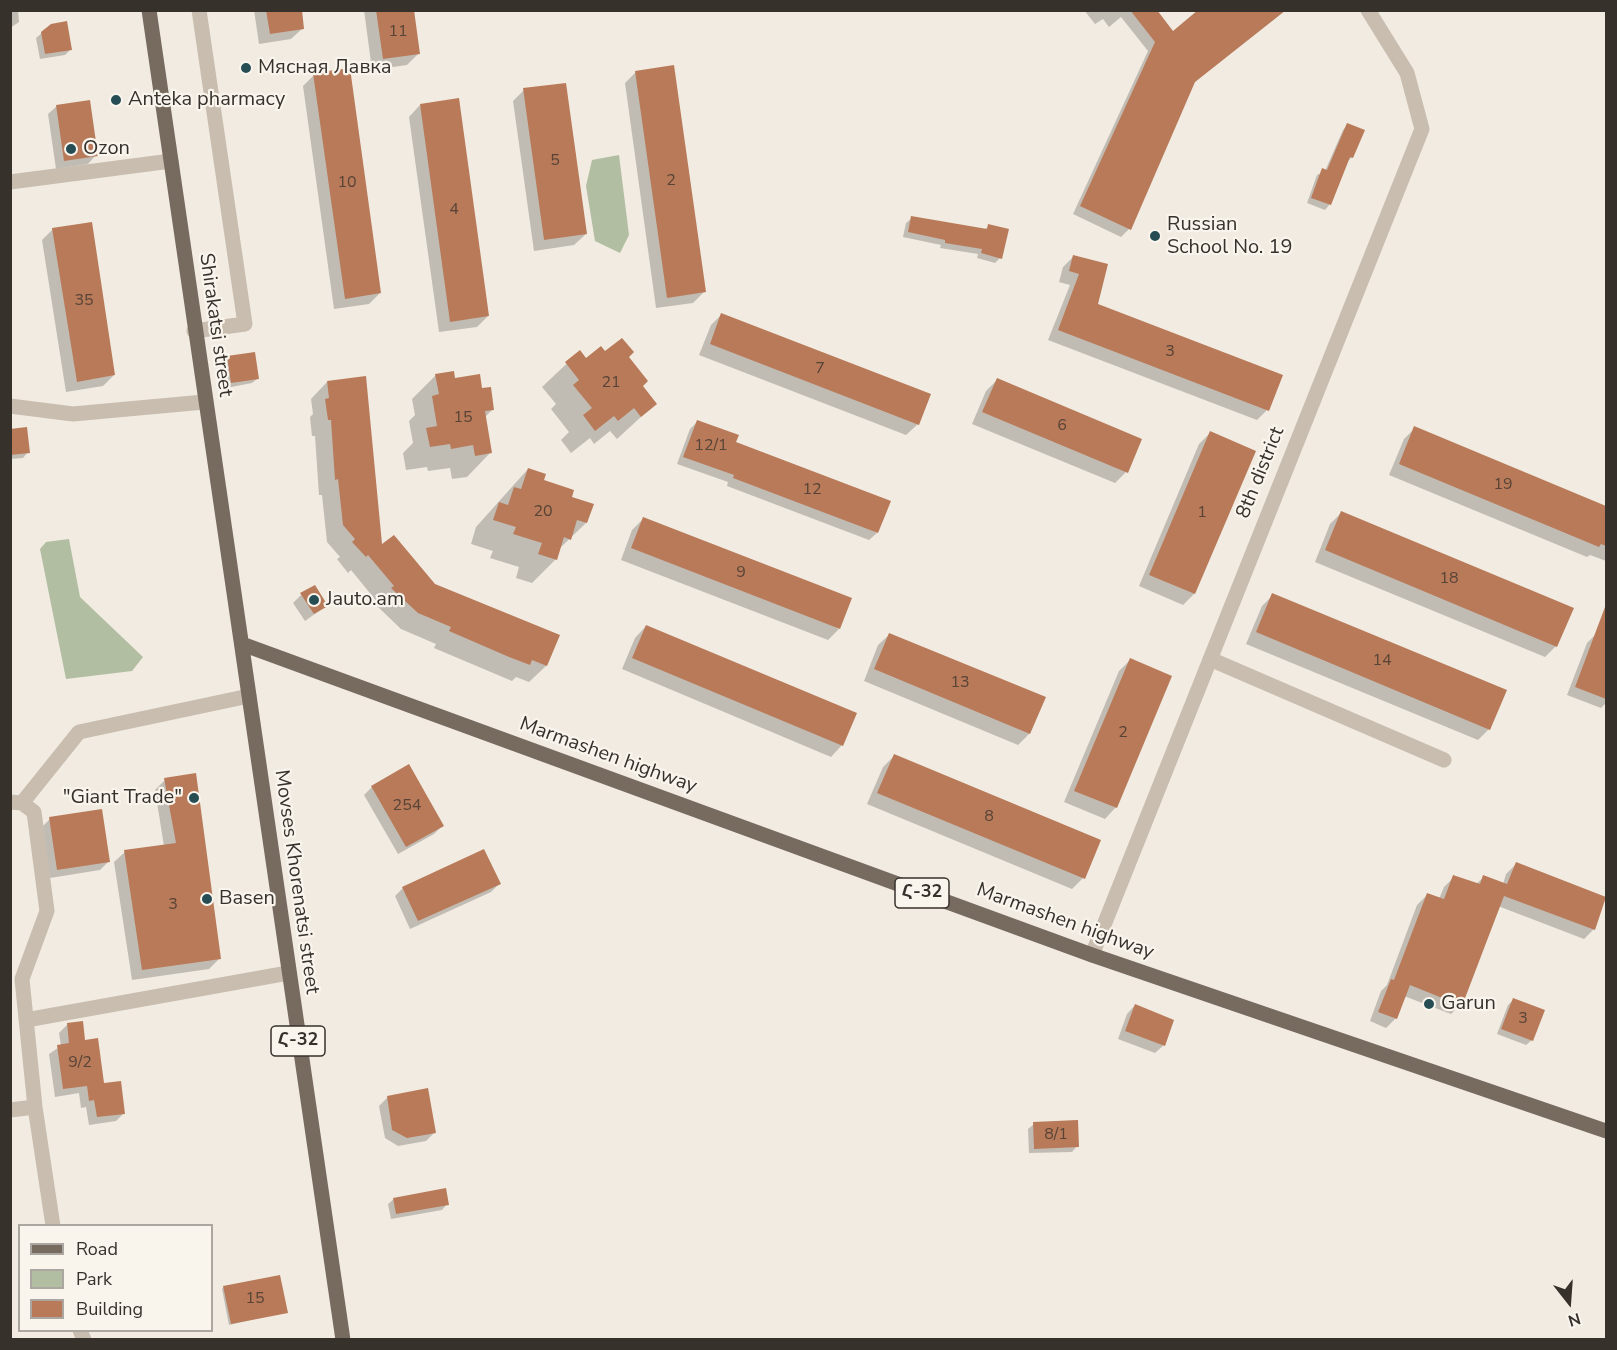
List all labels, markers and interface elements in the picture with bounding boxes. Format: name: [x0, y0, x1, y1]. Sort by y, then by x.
house number: 11: [388, 22, 408, 42]
place label: Мясная Лавка: [258, 56, 392, 80]
marker: Мясная Лавка: [239, 61, 253, 75]
place label: Anteka pharmacy: [128, 88, 285, 112]
marker: Anteka pharmacy: [109, 93, 123, 107]
place label: Ozon: [83, 137, 130, 161]
marker: Ozon: [64, 142, 78, 156]
house number: 5: [550, 151, 560, 171]
house number: 2: [666, 171, 676, 191]
house number: 10: [337, 173, 357, 193]
house number: 4: [449, 200, 459, 220]
place label: Russian School No. 19: [1167, 213, 1292, 260]
marker: Russian School No. 19: [1148, 229, 1162, 243]
street label: Shirakatsi street: [193, 252, 237, 398]
house number: 35: [74, 291, 94, 311]
house number: 3: [1165, 342, 1175, 362]
house number: 7: [815, 359, 825, 379]
house number: 21: [601, 373, 621, 393]
house number: 15: [453, 408, 473, 428]
house number: 6: [1057, 416, 1067, 436]
street label: 8th district: [1232, 424, 1290, 522]
house number: 12/1: [694, 436, 728, 456]
house number: 19: [1493, 475, 1513, 495]
house number: 12: [802, 480, 822, 500]
house number: 20: [533, 502, 553, 522]
house number: 1: [1197, 503, 1207, 523]
house number: 9: [736, 563, 746, 583]
house number: 18: [1439, 569, 1459, 589]
place label: Jauto.am: [326, 588, 404, 612]
marker: Jauto.am: [307, 593, 321, 607]
house number: 14: [1372, 651, 1392, 671]
house number: 13: [950, 673, 970, 693]
street label: Marmashen highway: [516, 713, 700, 799]
house number: 2: [1118, 723, 1128, 743]
street label: Movses Khorenatsi street: [268, 768, 324, 996]
place label: "Giant Trade": [63, 786, 182, 810]
marker: "Giant Trade": [187, 791, 201, 805]
house number: 254: [393, 796, 421, 816]
house number: 8: [984, 807, 994, 827]
road number: Հ-32: [895, 878, 949, 908]
street label: Marmashen highway: [973, 879, 1157, 965]
place label: Basen: [219, 887, 275, 911]
marker: Basen: [200, 892, 214, 906]
house number: 3: [168, 895, 178, 915]
place label: Garun: [1441, 992, 1496, 1016]
marker: Garun: [1422, 997, 1436, 1011]
house number: 3: [1518, 1009, 1528, 1029]
road number: Հ-32: [271, 1026, 325, 1056]
house number: 9/2: [68, 1053, 92, 1073]
house number: 8/1: [1044, 1125, 1068, 1145]
legend: [18, 1224, 213, 1332]
text: Road: [76, 1237, 118, 1261]
text: Park: [76, 1267, 112, 1291]
north arrow: [1539, 1272, 1599, 1332]
house number: 15: [245, 1289, 265, 1309]
text: Building: [76, 1297, 143, 1321]
text: N: [1565, 1307, 1583, 1331]

